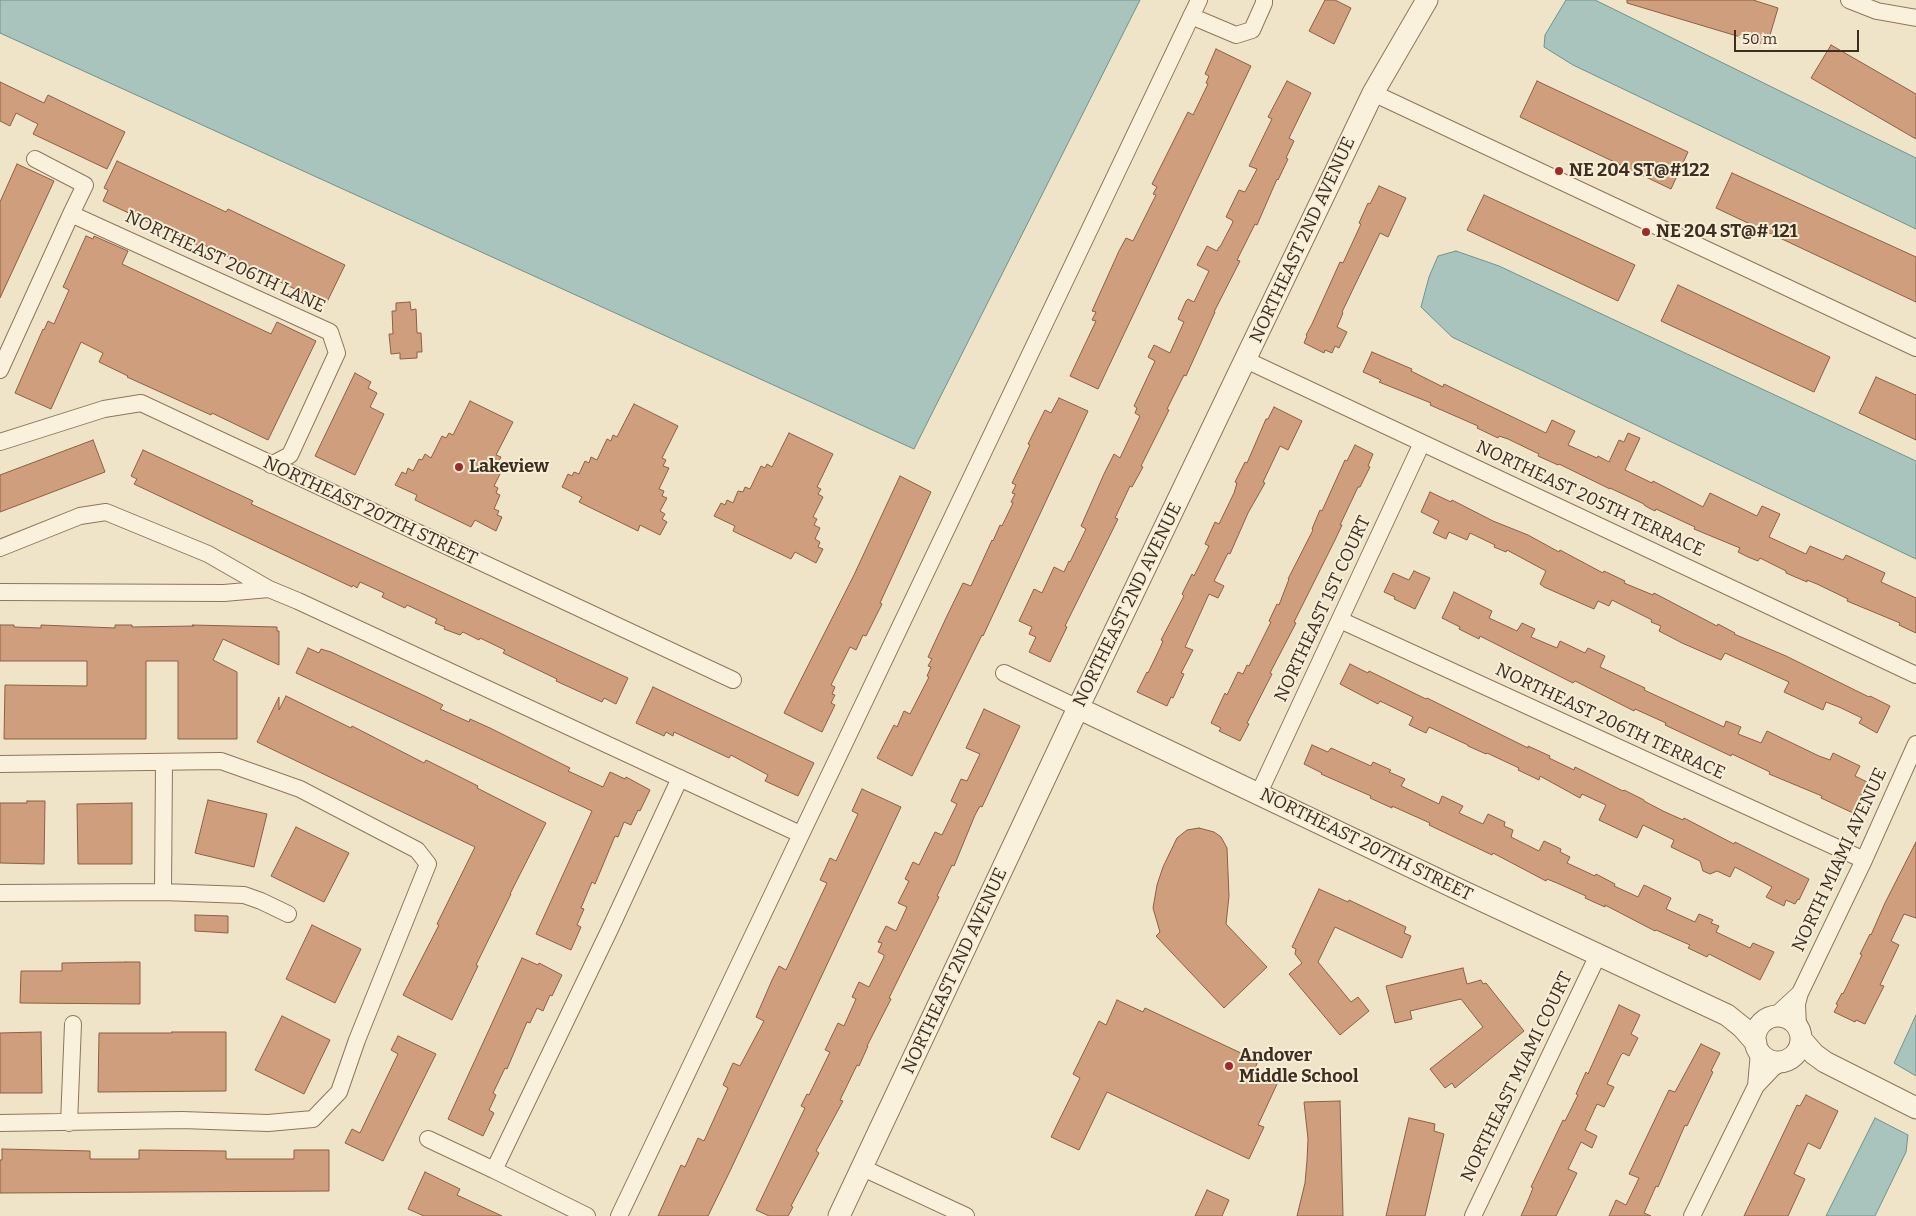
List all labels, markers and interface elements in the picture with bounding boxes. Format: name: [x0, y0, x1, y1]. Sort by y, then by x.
scale bar: [1736, 20, 1861, 52]
text: 50 m: [1742, 30, 1777, 48]
street label: NORTHEAST 2ND AVENUE: [1246, 134, 1360, 346]
place label: NE 204 ST@#122: [1569, 160, 1710, 182]
marker: NE 204 ST@#122: [1553, 165, 1565, 177]
street label: NORTHEAST 206TH LANE: [122, 206, 328, 318]
place label: NE 204 ST@# 121: [1656, 221, 1797, 243]
marker: NE 204 ST@# 121: [1640, 226, 1652, 238]
street label: NORTHEAST 205TH TERRACE: [1472, 436, 1708, 562]
street label: NORTHEAST 207TH STREET: [260, 452, 480, 570]
place label: Lakeview: [469, 456, 549, 478]
marker: Lakeview: [453, 461, 465, 473]
street label: NORTHEAST 2ND AVENUE: [1069, 499, 1187, 711]
street label: NORTHEAST 1ST COURT: [1270, 513, 1376, 705]
street label: NORTHEAST 206TH TERRACE: [1492, 659, 1728, 785]
street label: NORTH MIAMI AVENUE: [1788, 765, 1892, 955]
street label: NORTHEAST 207TH STREET: [1256, 784, 1476, 906]
street label: NORTHEAST 2ND AVENUE: [898, 865, 1012, 1077]
street label: NORTHEAST MIAMI COURT: [1457, 969, 1577, 1185]
place label: Andover Middle School: [1239, 1045, 1358, 1088]
marker: Andover Middle School: [1223, 1060, 1235, 1072]

